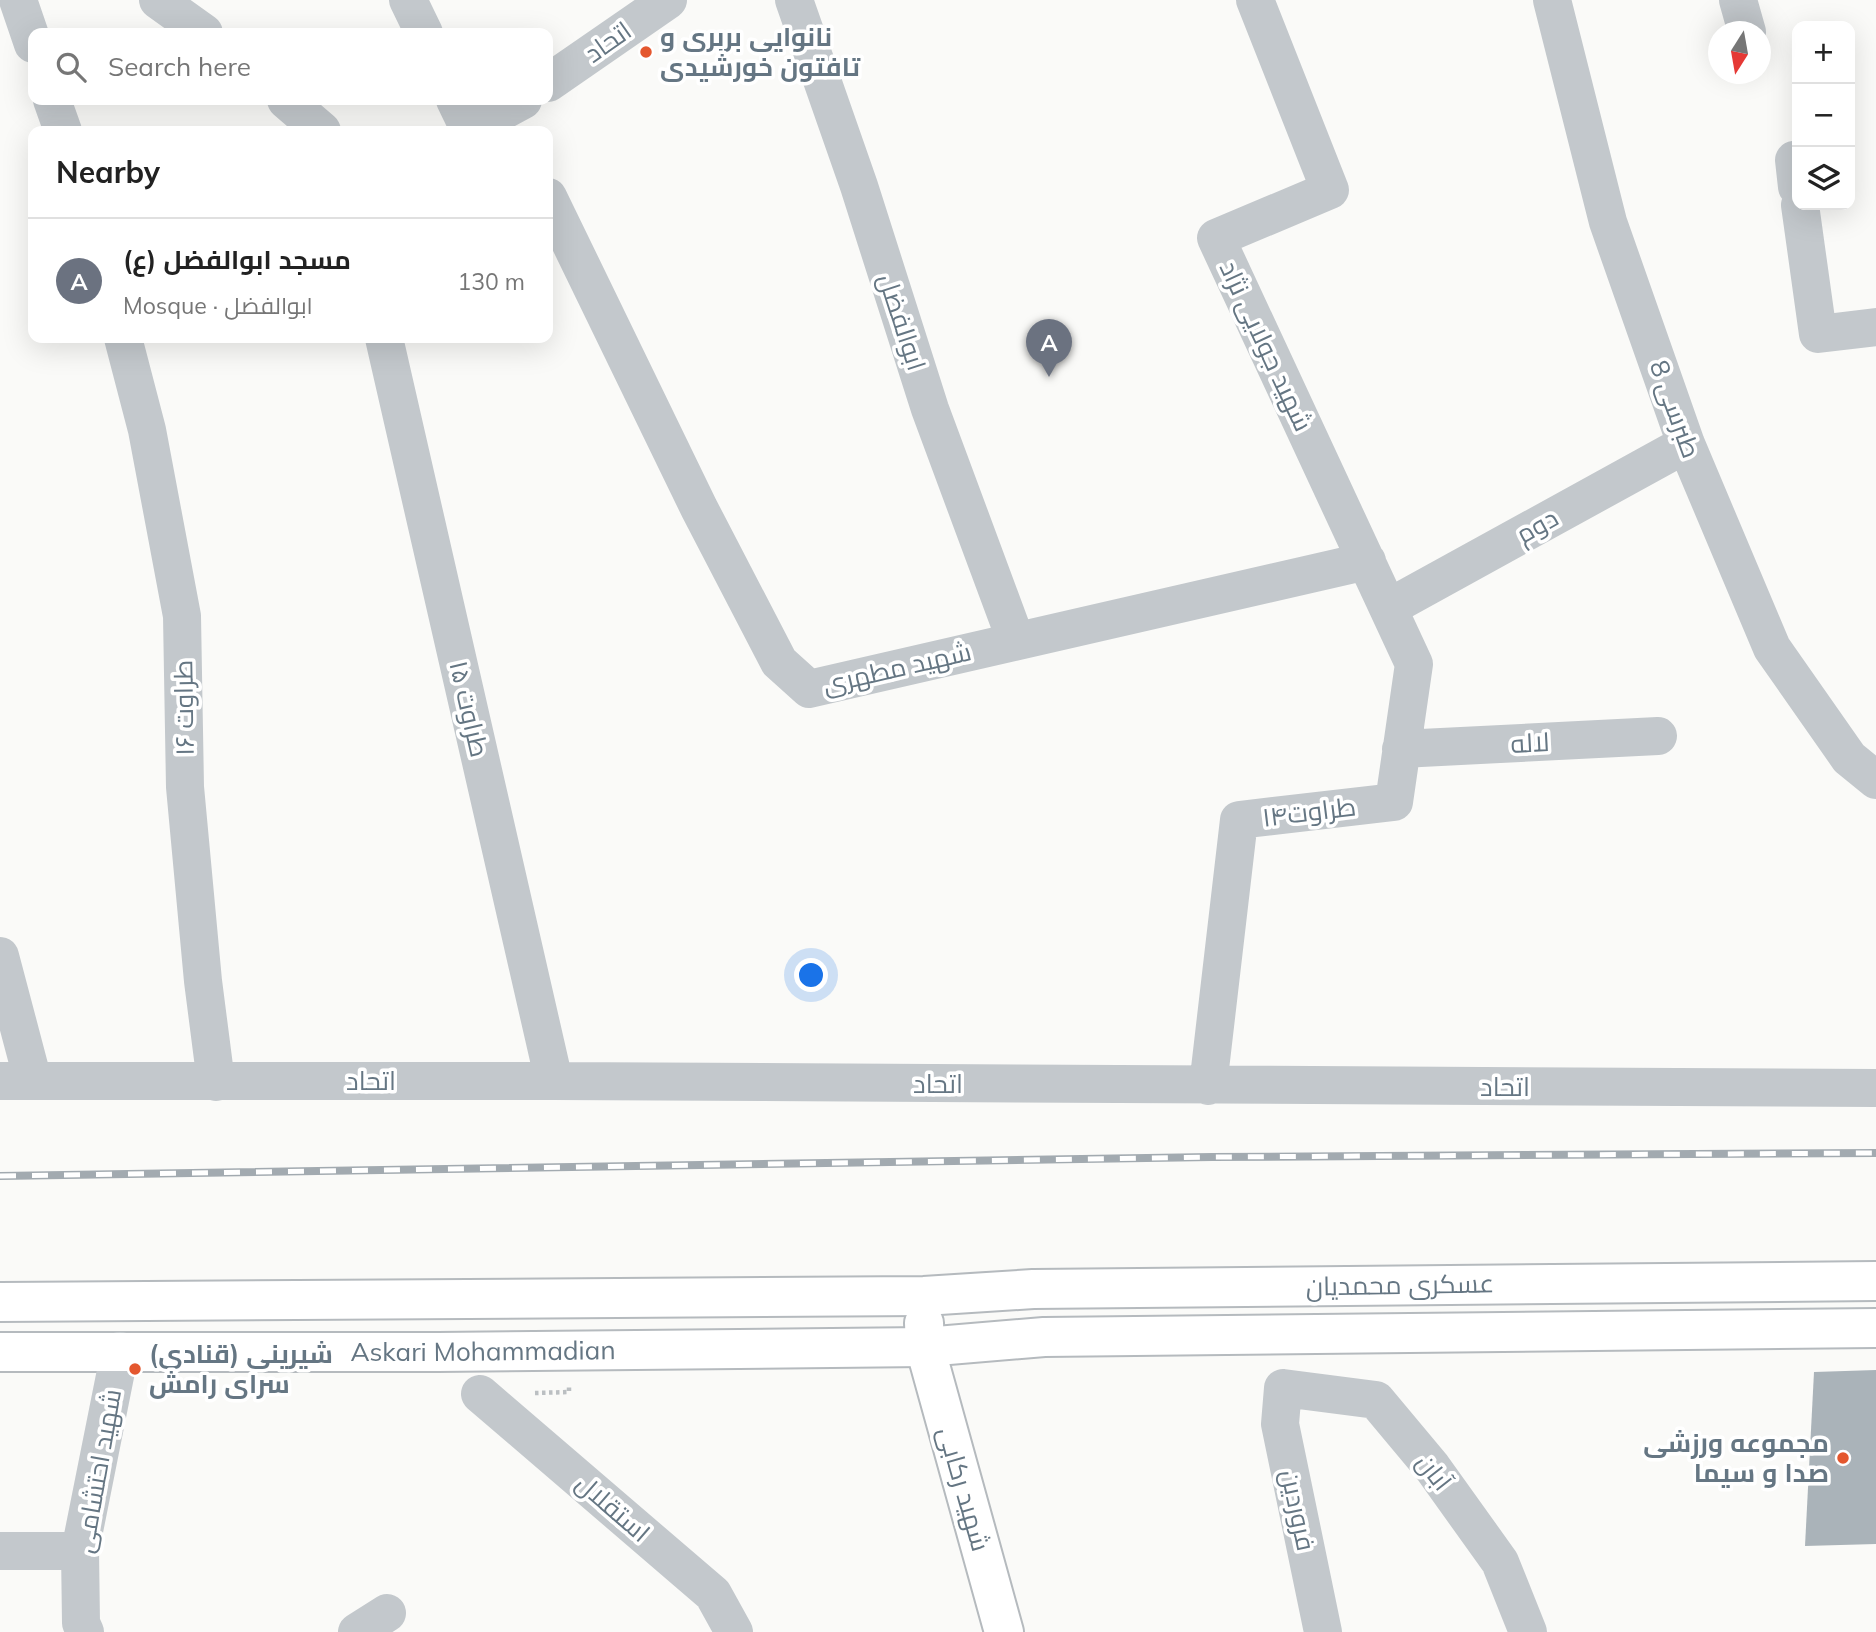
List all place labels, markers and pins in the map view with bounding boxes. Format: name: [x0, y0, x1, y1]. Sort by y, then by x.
place label: نانوایی بربری و تافتون خورشیدی: [660, 20, 860, 83]
marker: نانوایی بربری و تافتون خورشیدی: [638, 44, 654, 60]
pin: A: [1026, 319, 1072, 377]
place label: (قنادی) شیرینی سرای رامش: [149, 1337, 333, 1400]
marker: (قنادی) شیرینی سرای رامش: [127, 1361, 143, 1377]
place label: مجموعه ورزشی صدا و سیما: [1643, 1426, 1829, 1489]
marker: مجموعه ورزشی صدا و سیما: [1835, 1450, 1851, 1466]

